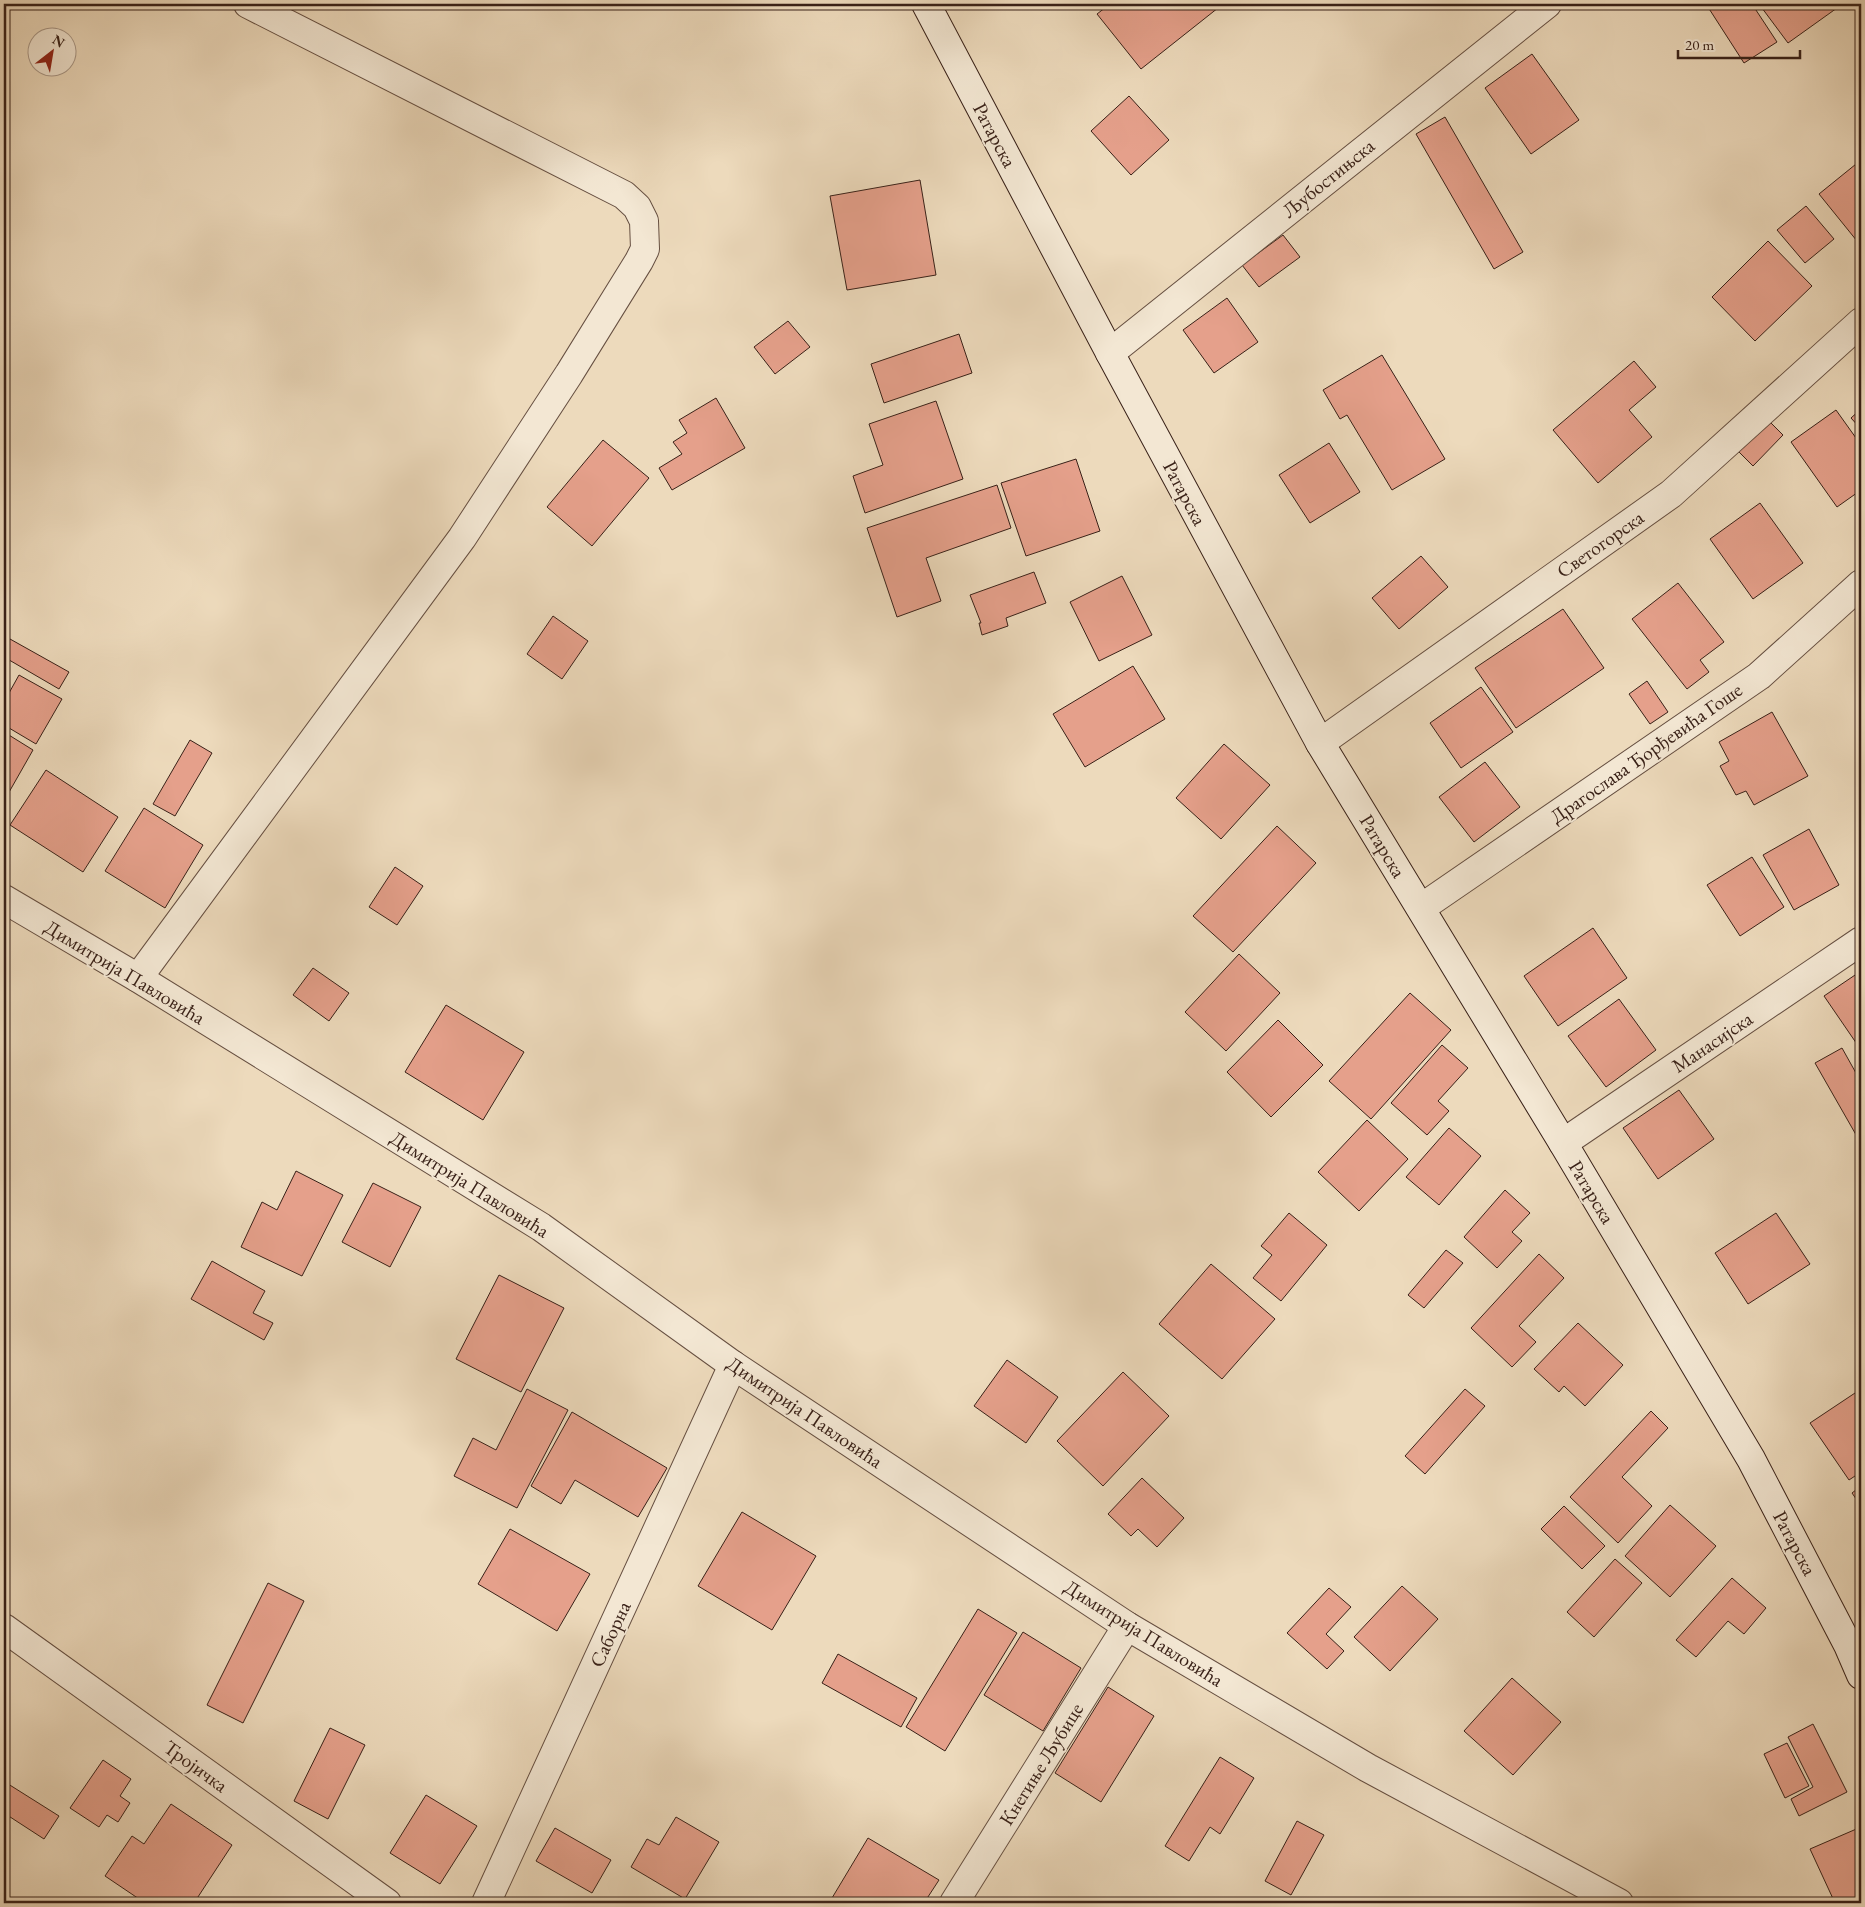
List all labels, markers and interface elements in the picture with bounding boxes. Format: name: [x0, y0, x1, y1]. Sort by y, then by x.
north arrow: [28, 28, 78, 78]
scale bar: [1678, 28, 1800, 60]
text: N: [49, 30, 69, 52]
text: 20 m: [1685, 35, 1714, 54]
street label: Ратарска: [967, 98, 1023, 172]
street label: Љубостињска: [1276, 133, 1380, 223]
street label: Ратарска: [1157, 456, 1213, 530]
street label: Светогорска: [1551, 504, 1649, 584]
street label: Драгослава Ђорђевића Гоше: [1545, 677, 1747, 829]
street label: Ратарска: [1354, 809, 1412, 883]
street label: Димитрија Павловића: [40, 914, 210, 1030]
street label: Манасијска: [1667, 1005, 1757, 1079]
street label: Димитрија Павловића: [386, 1124, 555, 1244]
street label: Ратарска: [1563, 1155, 1621, 1229]
street label: Димитрија Павловића: [722, 1350, 888, 1474]
street label: Ратарска: [1767, 1506, 1823, 1580]
street label: Димитрија Павловића: [1060, 1573, 1229, 1693]
street label: Саборна: [583, 1597, 637, 1671]
street label: Кнегиње Љубице: [993, 1698, 1089, 1830]
street label: Тројичка: [159, 1734, 233, 1798]

